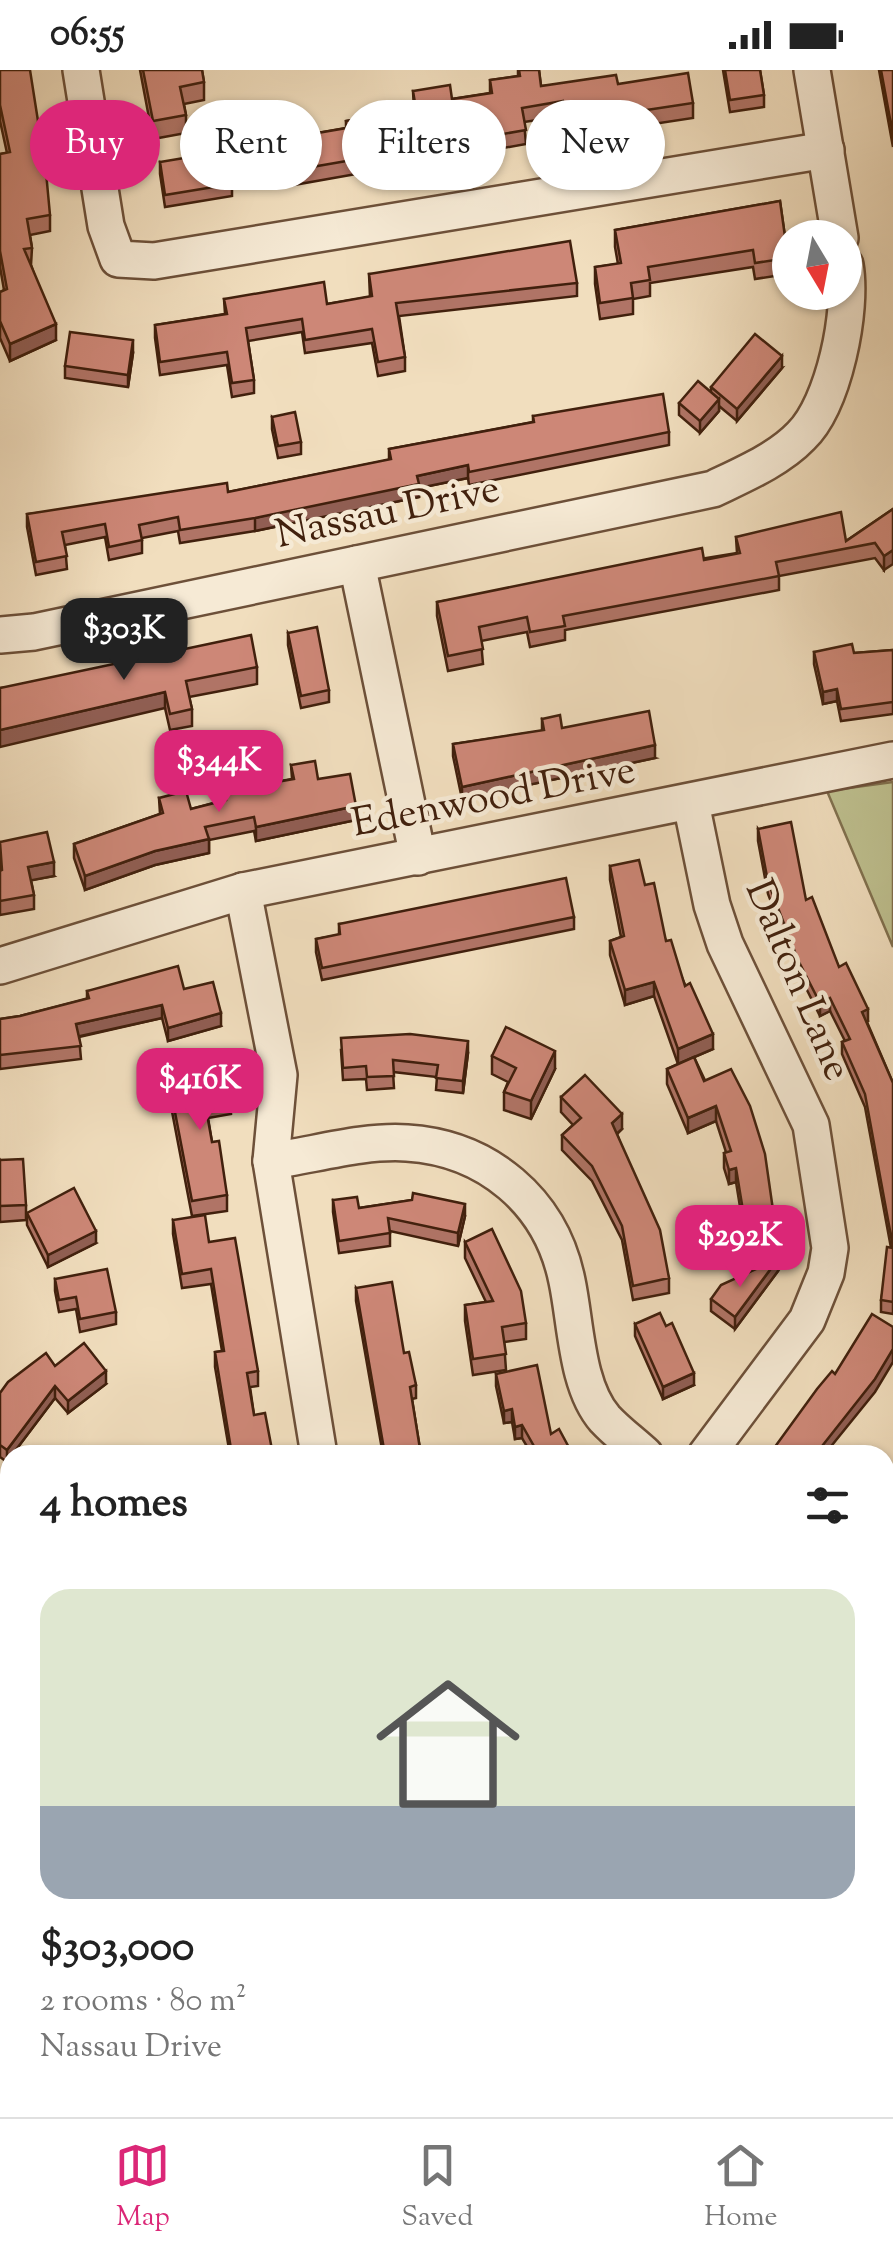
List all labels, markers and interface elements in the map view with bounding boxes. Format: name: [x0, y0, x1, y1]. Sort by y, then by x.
text: 06:55: [50, 8, 125, 62]
chip: Buy: [30, 100, 160, 190]
chip: Rent: [180, 100, 322, 190]
chip: Filters: [342, 100, 506, 190]
chip: New: [526, 100, 665, 190]
north arrow: [772, 220, 862, 310]
map controls: [772, 220, 862, 310]
street label: Nassau Drive: [271, 462, 505, 566]
pin: $303K: [54, 598, 194, 683]
text: $303K: [83, 607, 165, 653]
pin: $344K: [149, 730, 289, 815]
text: $344K: [176, 739, 262, 785]
street label: Edenwood Drive: [348, 744, 640, 854]
street label: Dalton Lane: [728, 872, 864, 1090]
pin: $416K: [130, 1048, 270, 1133]
text: $416K: [158, 1057, 242, 1103]
pin: $292K: [670, 1205, 810, 1290]
text: $292K: [697, 1214, 783, 1260]
text: 4 homes: [40, 1475, 188, 1535]
icon: filters: [800, 1478, 855, 1533]
icon: home: [358, 1654, 538, 1834]
text: $303,000: [40, 1919, 194, 1979]
text: 2 rooms · 80 m²: [40, 1979, 247, 2025]
text: Nassau Drive: [40, 2025, 222, 2071]
tab: Map: [115, 2138, 170, 2238]
tab: Saved: [401, 2138, 473, 2238]
tab: Home: [704, 2138, 778, 2238]

